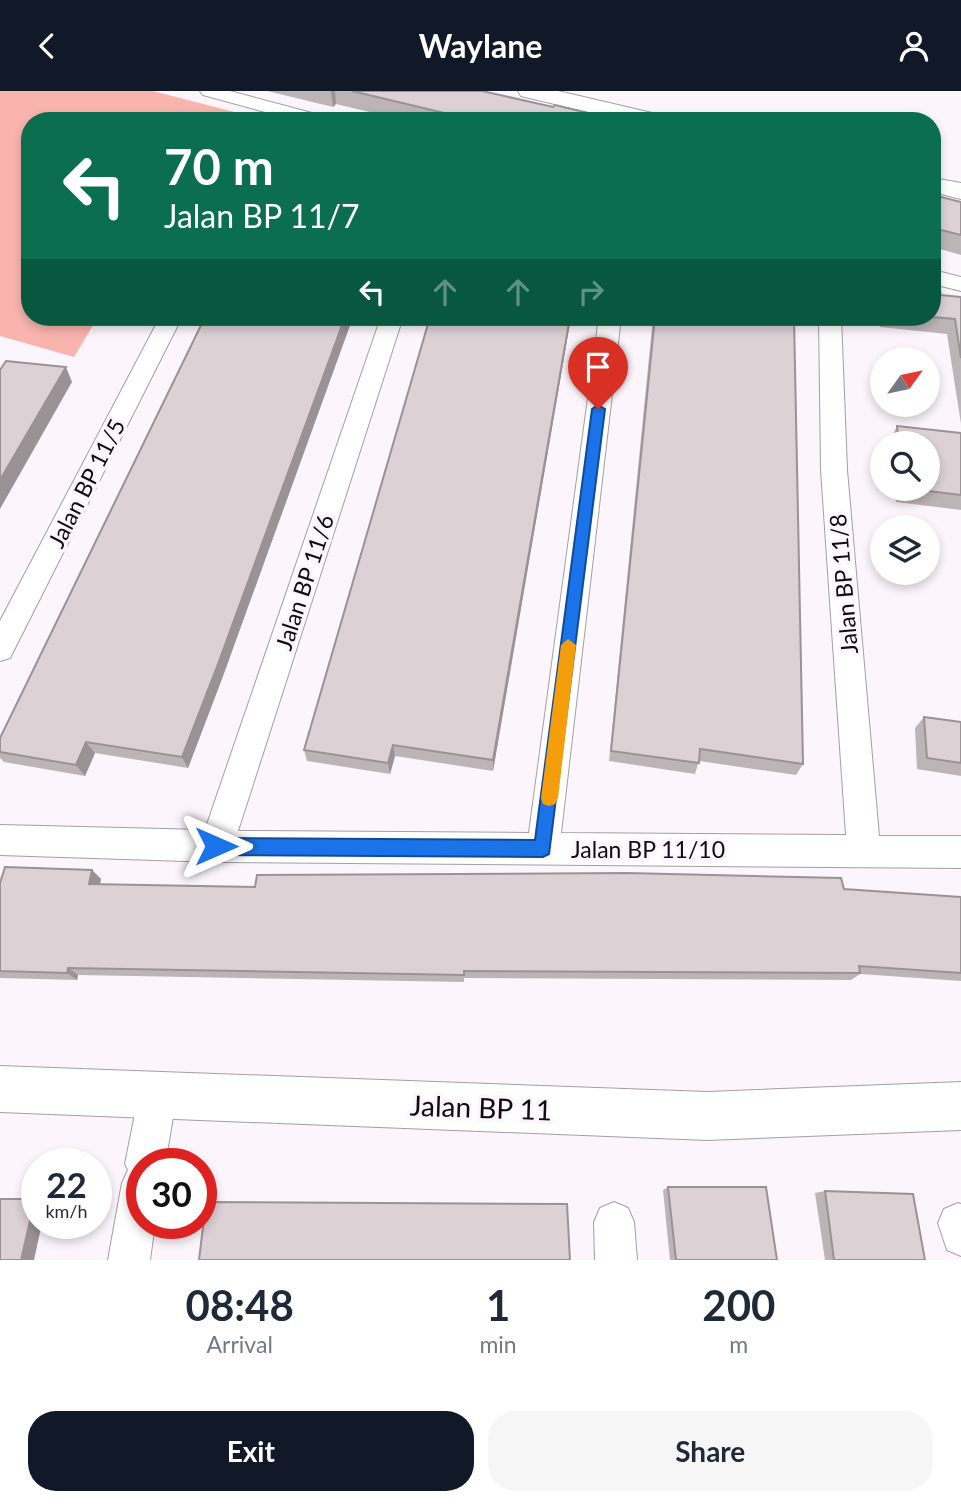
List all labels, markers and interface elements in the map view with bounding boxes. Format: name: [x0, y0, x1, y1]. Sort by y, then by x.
text: Waylane: [419, 26, 542, 65]
icon: back: [28, 27, 66, 65]
icon: person: [895, 27, 933, 65]
text: 70 m: [164, 137, 274, 195]
icon: left: [49, 140, 140, 231]
text: Jalan BP 11/7: [164, 196, 360, 235]
icon: left: [353, 273, 391, 311]
icon: ahead: [426, 273, 464, 311]
icon: ahead: [499, 273, 537, 311]
icon: right: [572, 273, 610, 311]
pin: [568, 337, 628, 409]
north arrow: [870, 347, 940, 417]
map controls: [870, 347, 940, 585]
icon: arrive: [579, 348, 617, 386]
street label: Jalan BP 11/5: [42, 414, 130, 552]
button: search: [870, 431, 940, 501]
street label: Jalan BP 11/6: [269, 511, 339, 653]
street label: Jalan BP 11/8: [823, 513, 863, 655]
button: layers: [870, 515, 940, 585]
position arrow: [179, 809, 253, 883]
street label: Jalan BP 11/10: [571, 835, 725, 863]
street label: Jalan BP 11: [409, 1088, 553, 1126]
speed limit sign: 30: [126, 1148, 217, 1239]
text: 22: [46, 1163, 87, 1205]
text: km/h: [45, 1200, 88, 1222]
text: 08:48: [186, 1280, 294, 1330]
text: 1: [486, 1280, 510, 1330]
text: 200: [702, 1280, 775, 1330]
text: Arrival: [207, 1330, 273, 1358]
text: min: [479, 1330, 517, 1358]
text: m: [729, 1330, 748, 1358]
button: Exit: [28, 1411, 474, 1491]
button: Share: [488, 1411, 933, 1491]

